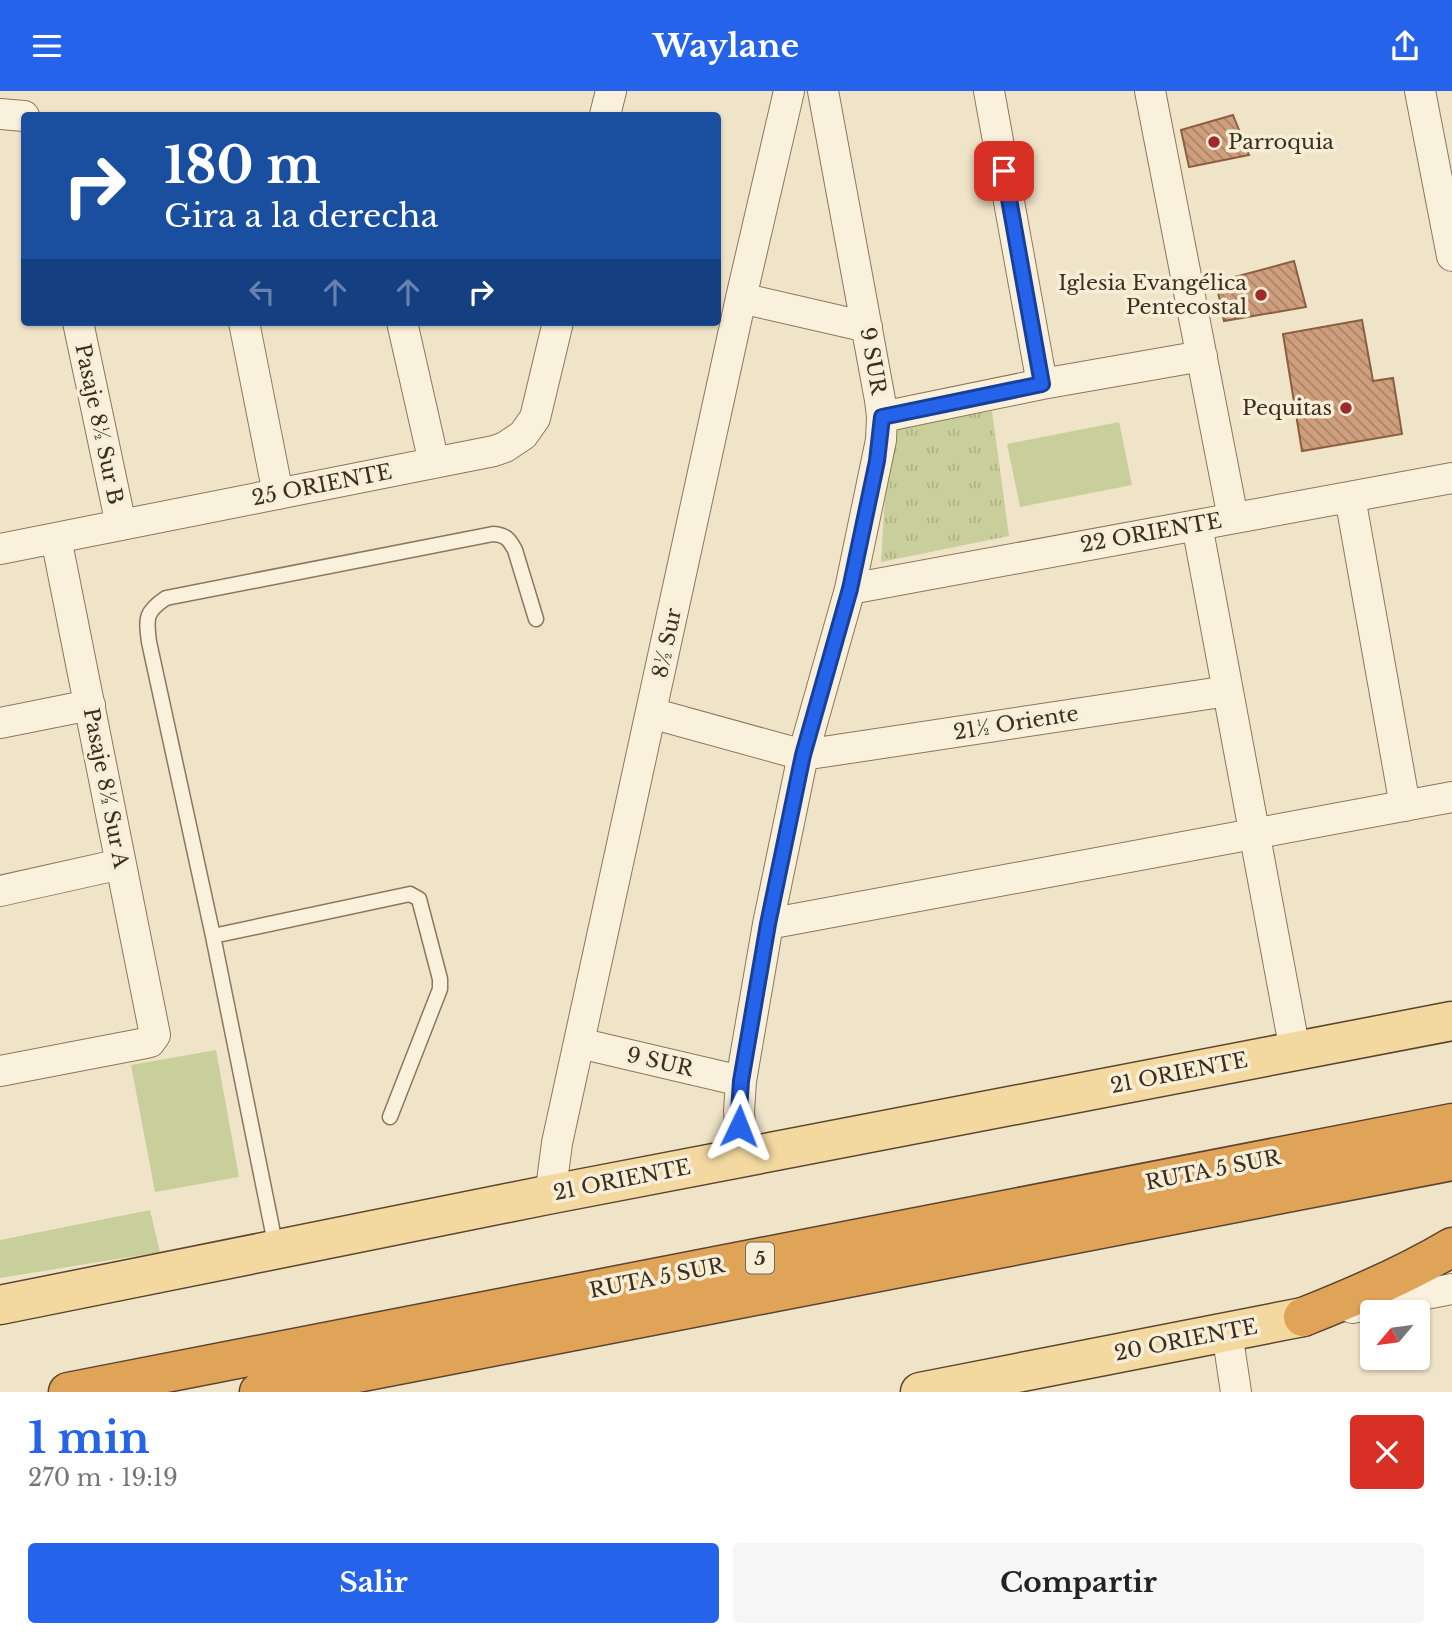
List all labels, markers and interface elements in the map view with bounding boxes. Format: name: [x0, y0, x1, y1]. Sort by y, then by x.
text: Waylane: [653, 26, 799, 66]
icon: menu: [28, 27, 66, 65]
icon: share: [1386, 27, 1424, 65]
place label: Parroquia: [1228, 129, 1334, 155]
marker: Parroquia: [1206, 134, 1222, 150]
text: 180 m: [164, 135, 321, 196]
icon: right: [49, 140, 140, 231]
pin: [974, 141, 1034, 201]
icon: arrive: [985, 152, 1023, 190]
text: Gira a la derecha: [164, 196, 438, 236]
place label: Iglesia Evangélica Pentecostal: [1058, 270, 1247, 320]
icon: left: [243, 273, 281, 311]
icon: ahead: [316, 273, 354, 311]
icon: ahead: [389, 273, 427, 311]
icon: right: [462, 273, 500, 311]
marker: Iglesia Evangélica Pentecostal: [1253, 287, 1269, 303]
street label: 9 SUR: [854, 325, 892, 398]
street label: Pasaje 8½ Sur B: [69, 341, 129, 507]
place label: Pequitas: [1242, 395, 1332, 421]
marker: Pequitas: [1338, 400, 1354, 416]
street label: 25 ORIENTE: [250, 459, 394, 511]
street label: 22 ORIENTE: [1078, 508, 1224, 558]
street label: 8½ Sur: [647, 606, 687, 680]
street label: 21½ Oriente: [952, 700, 1080, 746]
street label: Pasaje 8½ Sur A: [78, 706, 134, 871]
street label: 9 SUR: [624, 1042, 697, 1083]
street label: 21 ORIENTE: [1108, 1047, 1250, 1099]
position arrow: [702, 1089, 776, 1163]
street label: RUTA 5 SUR: [1143, 1144, 1284, 1196]
street label: 21 ORIENTE: [551, 1154, 693, 1206]
road number: 5: [746, 1243, 774, 1273]
street label: RUTA 5 SUR: [587, 1252, 728, 1304]
north arrow: [1360, 1300, 1430, 1370]
map controls: [1360, 1300, 1430, 1370]
street label: 20 ORIENTE: [1112, 1313, 1260, 1367]
text: 1 min: [28, 1412, 150, 1464]
button: close: [1350, 1415, 1424, 1489]
text: 270 m · 19:19: [28, 1464, 178, 1492]
button: Salir: [28, 1543, 719, 1623]
button: Compartir: [733, 1543, 1424, 1623]

